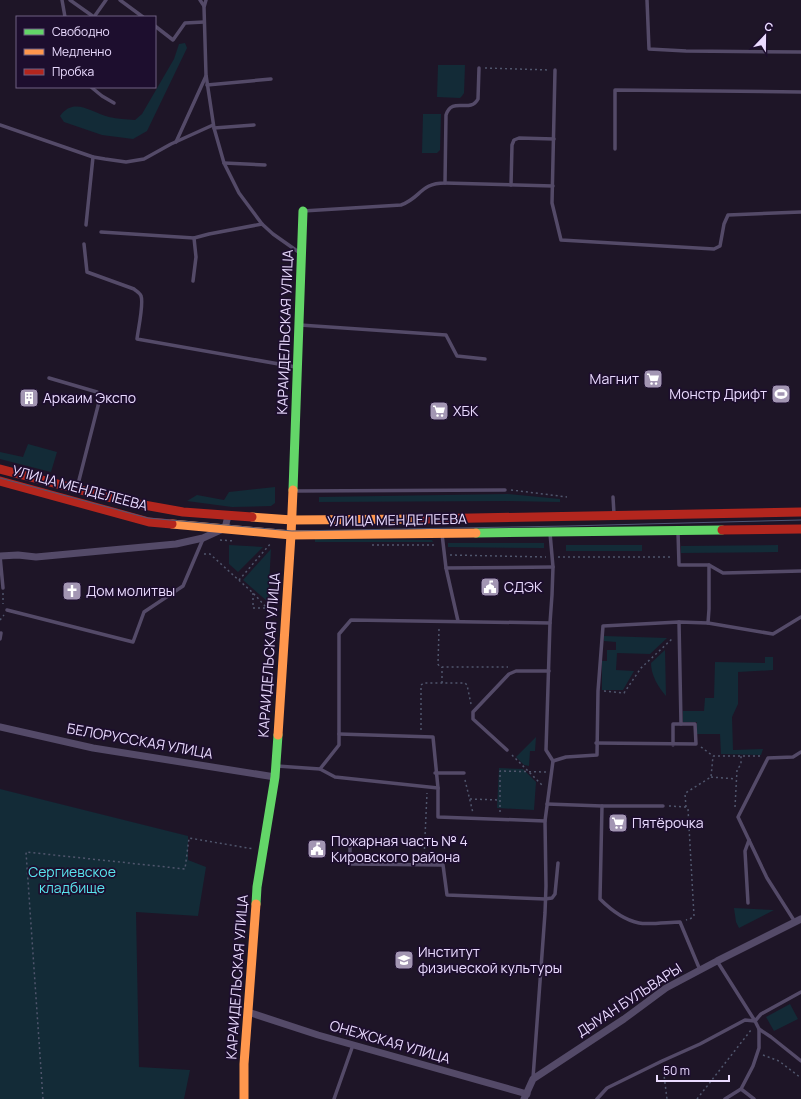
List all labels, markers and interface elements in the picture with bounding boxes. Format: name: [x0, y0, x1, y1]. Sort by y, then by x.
legend: [16, 16, 156, 88]
north arrow: [745, 16, 785, 56]
text: С: [762, 18, 776, 35]
text: Свободно: [52, 23, 110, 40]
text: Медленно: [52, 43, 112, 60]
text: Пробка: [52, 63, 94, 80]
street label: КАРАИДЕЛЬСКАЯ УЛИЦА: [272, 249, 297, 415]
supermarket icon: Магнит: [642, 368, 664, 390]
place label: Магнит: [590, 369, 639, 388]
sports icon: Монстр Дрифт: [770, 383, 792, 405]
place label: Монстр Дрифт: [669, 384, 767, 403]
building icon: Аркаим Экспо: [18, 387, 40, 409]
place label: Аркаим Экспо: [43, 388, 136, 407]
supermarket icon: ХБК: [428, 400, 450, 422]
place label: ХБК: [453, 401, 479, 420]
street label: УЛИЦА МЕНДЕЛЕЕВА: [10, 460, 150, 515]
street label: УЛИЦА МЕНДЕЛЕЕВА: [327, 509, 467, 530]
street label: КАРАИДЕЛЬСКАЯ УЛИЦА: [253, 572, 284, 738]
public building icon: СДЭК: [479, 576, 501, 598]
place label: СДЭК: [504, 577, 543, 596]
church icon: Дом молитвы: [61, 580, 83, 602]
place label: Дом молитвы: [86, 581, 175, 600]
street label: БЕЛОРУССКАЯ УЛИЦА: [66, 718, 215, 763]
supermarket icon: Пятёрочка: [607, 812, 629, 834]
place label: Пятёрочка: [632, 813, 704, 832]
place label: Пожарная часть № 4 Кировского района: [331, 831, 468, 866]
public building icon: Пожарная часть № 4 Кировского района: [306, 838, 328, 860]
park label: Сергиевское кладбище: [28, 862, 116, 897]
street label: КАРАИДЕЛЬСКАЯ УЛИЦА: [221, 894, 252, 1060]
place label: Институт физической культуры: [418, 942, 562, 977]
school or university icon: Институт физической культуры: [393, 949, 415, 971]
street label: ДЫУАН БУЛЬВАРЫ: [572, 958, 685, 1041]
street label: ОНЕЖСКАЯ УЛИЦА: [328, 1015, 453, 1068]
scale bar: [657, 1057, 729, 1083]
text: 50 m: [663, 1062, 690, 1079]

